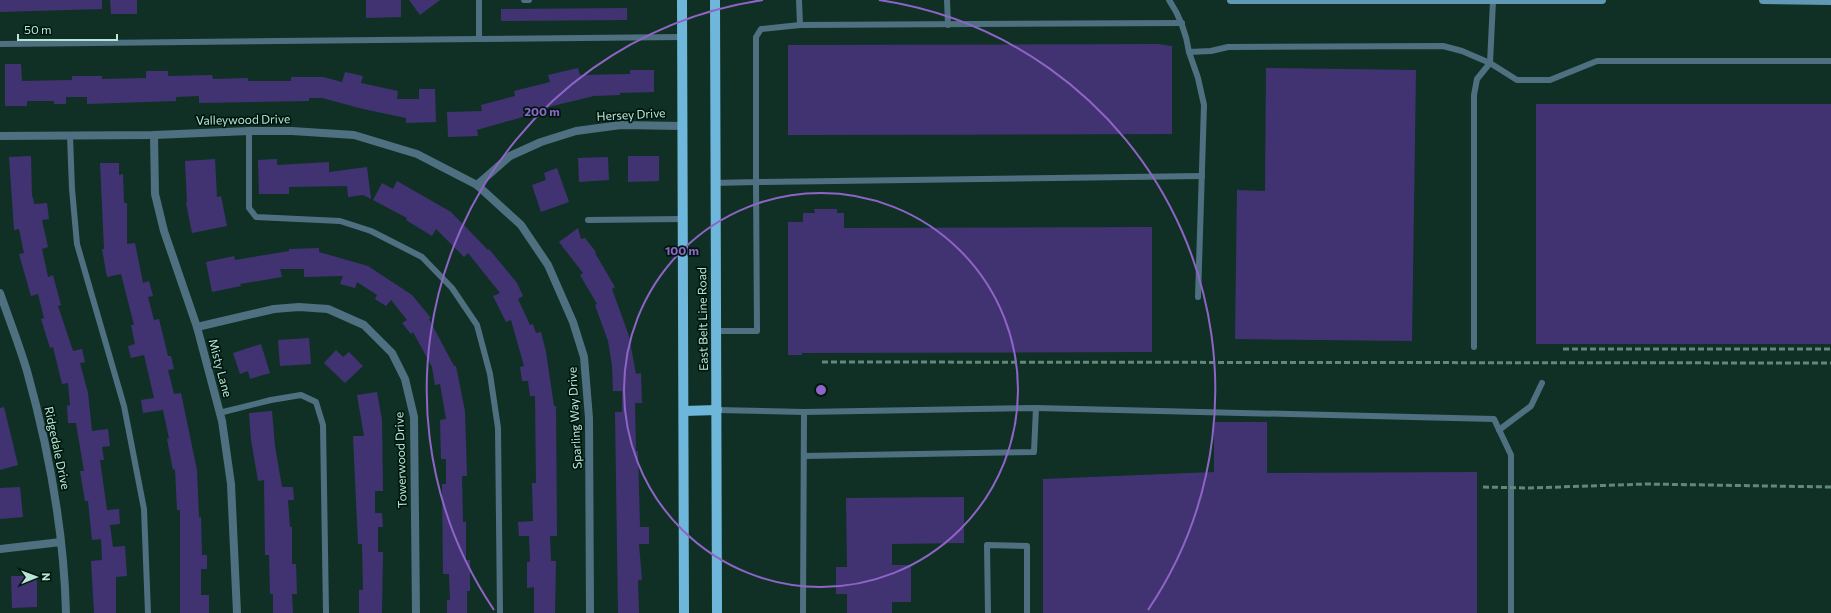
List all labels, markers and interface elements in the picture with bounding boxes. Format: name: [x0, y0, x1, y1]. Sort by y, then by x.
scale bar: [18, 16, 117, 42]
text: 50 m: [24, 22, 52, 36]
text: 200 m: [524, 104, 560, 118]
street label: Hersey Drive: [596, 105, 666, 123]
street label: Valleywood Drive: [196, 111, 290, 127]
text: 100 m: [665, 243, 699, 257]
street label: East Belt Line Road: [694, 267, 710, 371]
street label: Misty Lane: [206, 337, 235, 398]
street label: Sparling Way Drive: [564, 367, 584, 469]
centre of rings: [814, 383, 828, 397]
street label: Ridgedale Drive: [42, 405, 74, 491]
street label: Towerwood Drive: [391, 412, 409, 508]
north arrow: [16, 557, 56, 597]
text: N: [40, 573, 53, 581]

